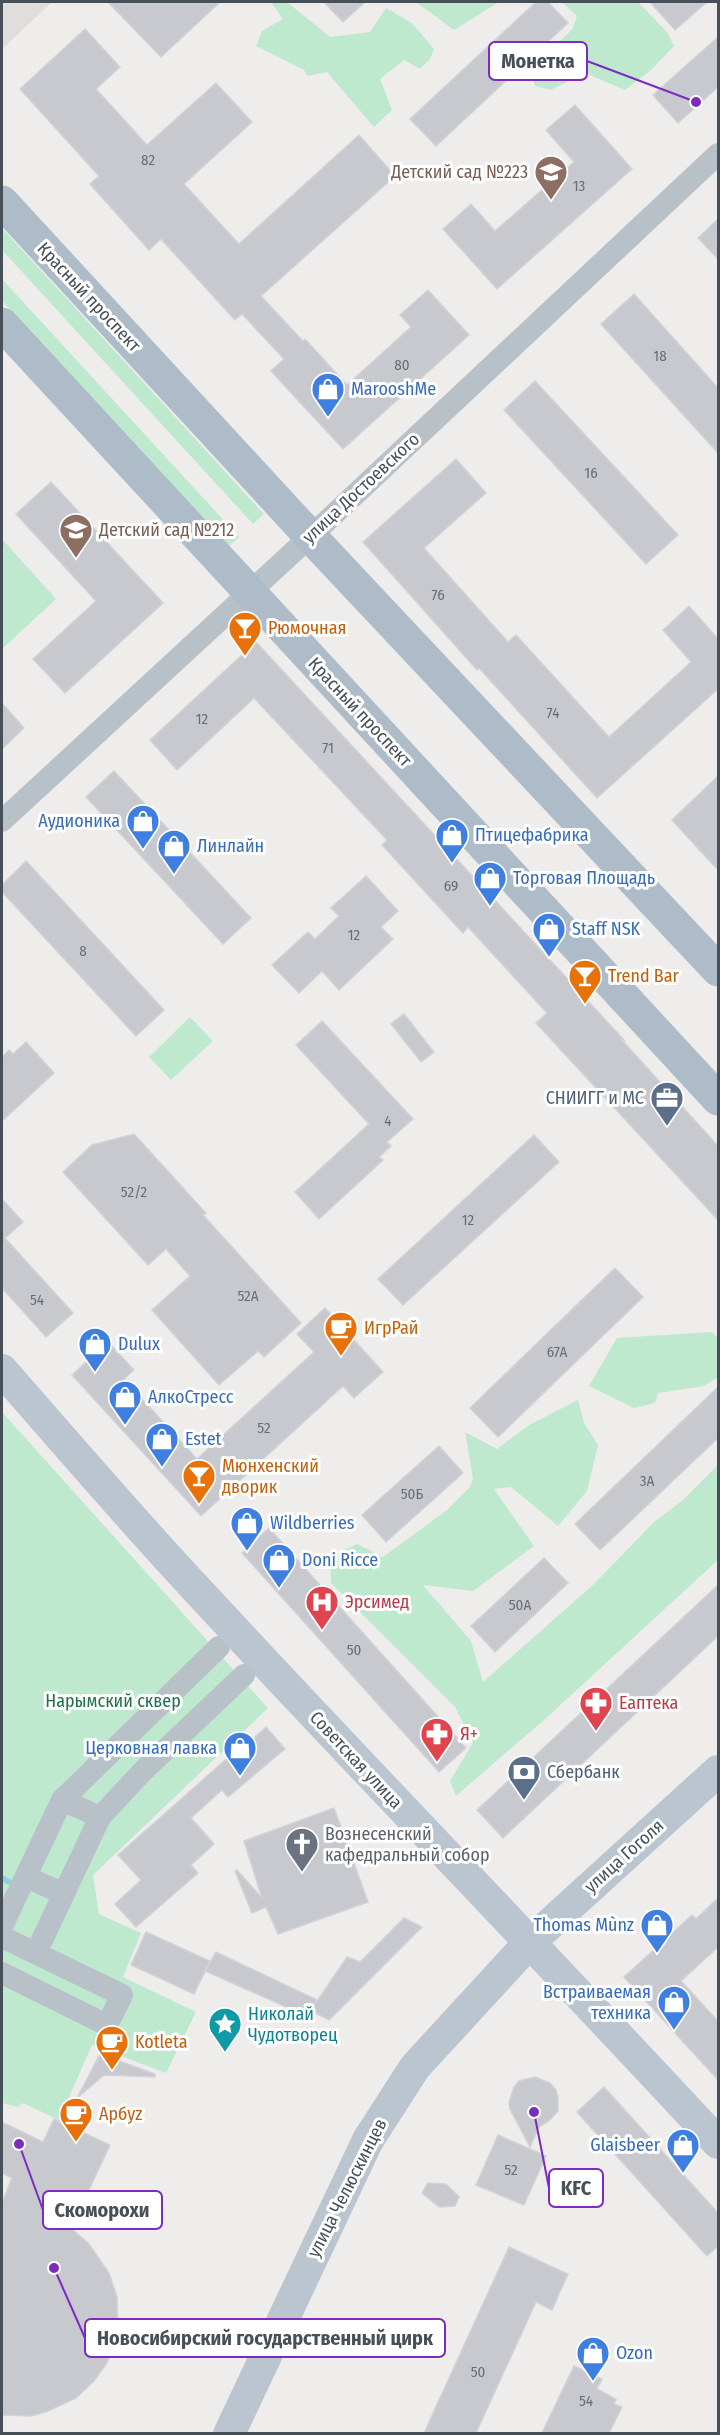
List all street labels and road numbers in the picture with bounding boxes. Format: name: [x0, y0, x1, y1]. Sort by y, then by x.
street label: Красный проспект: [33, 238, 146, 357]
street label: улица Достоевского: [298, 428, 424, 548]
street label: Красный проспект: [304, 653, 417, 772]
street label: Советская улица: [305, 1707, 407, 1814]
street label: улица Гоголя: [580, 1815, 668, 1897]
street label: улица Челюскинцев: [303, 2115, 391, 2261]

